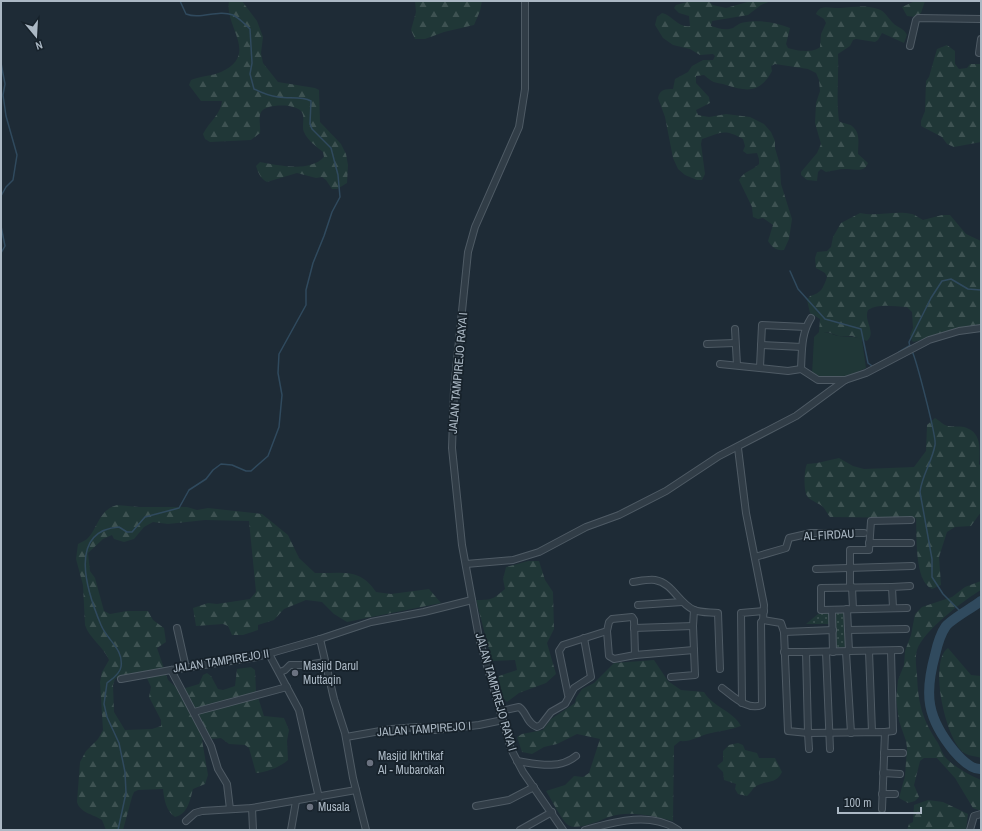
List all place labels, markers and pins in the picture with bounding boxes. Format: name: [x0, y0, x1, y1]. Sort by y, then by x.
place label: Masjid Darul Muttaqin: [303, 658, 358, 688]
marker: Masjid Darul Muttaqin: [290, 668, 300, 678]
place label: Masjid Ikh'tikaf Al - Mubarokah: [377, 748, 445, 778]
marker: Masjid Ikh'tikaf Al - Mubarokah: [365, 758, 375, 768]
place label: Musala: [318, 799, 350, 815]
marker: Musala: [305, 802, 315, 812]

